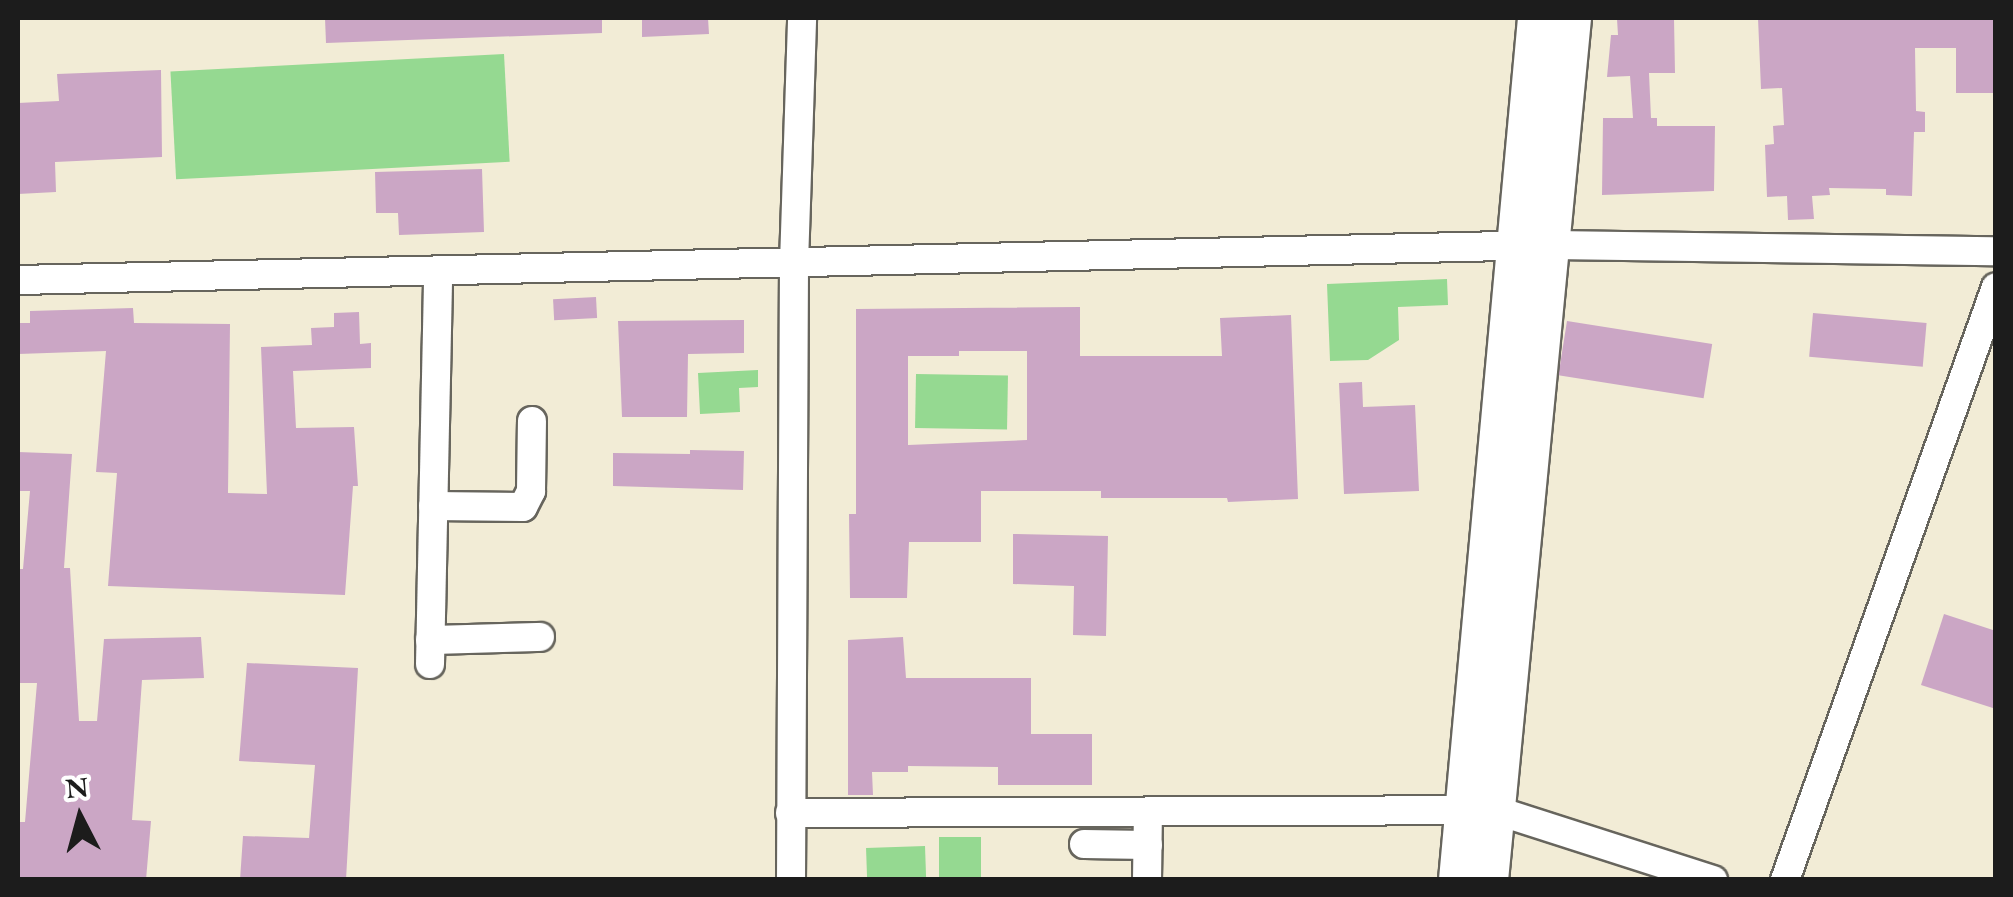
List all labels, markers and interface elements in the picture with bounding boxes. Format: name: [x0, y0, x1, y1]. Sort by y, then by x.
north arrow: [30, 767, 130, 867]
text: N: [64, 768, 90, 806]

